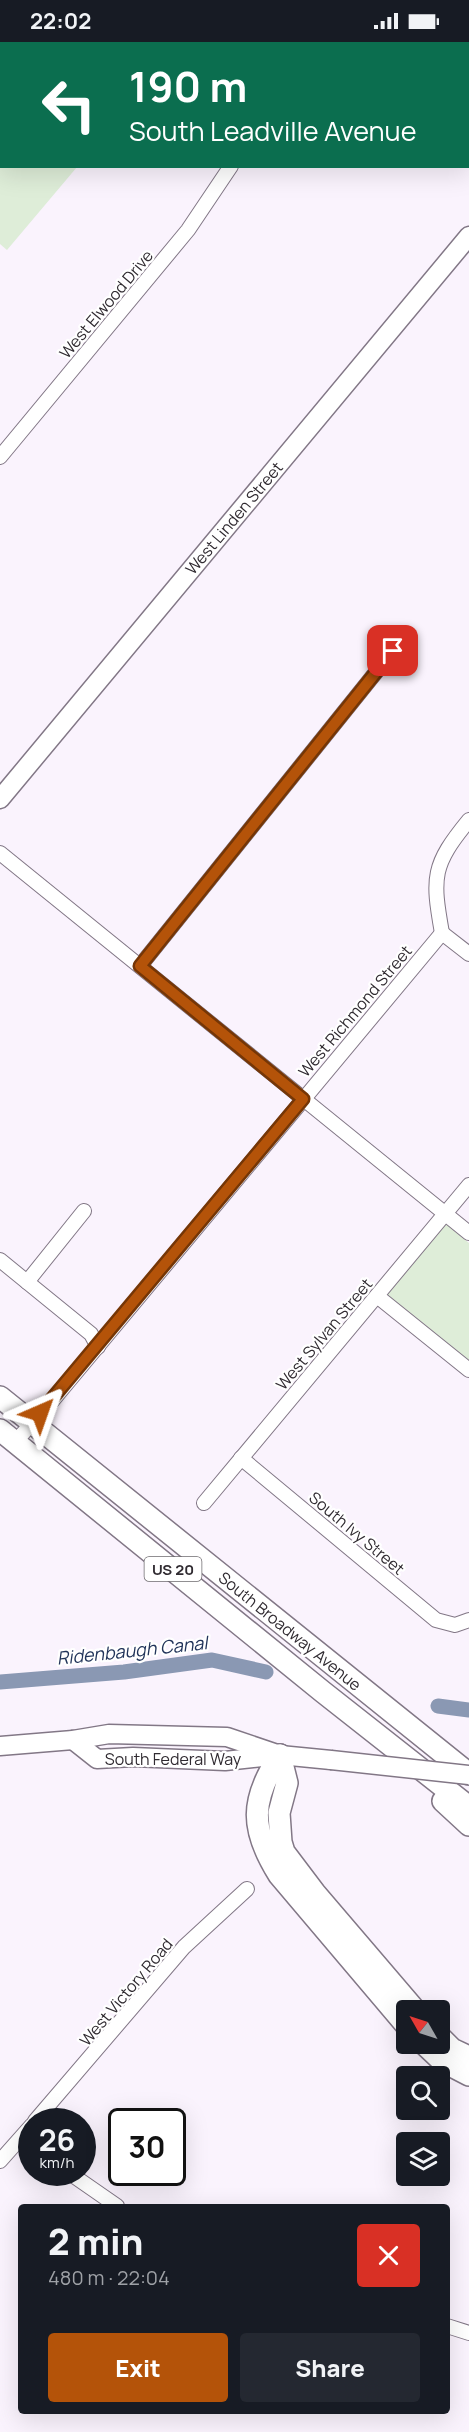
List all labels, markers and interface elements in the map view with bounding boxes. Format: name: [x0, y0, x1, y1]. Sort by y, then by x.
text: 22:02: [30, 6, 91, 36]
text: 190 m: [129, 57, 247, 115]
icon: left: [30, 66, 108, 144]
text: South Leadville Avenue: [129, 112, 416, 149]
street label: West Elwood Drive: [54, 245, 158, 363]
street label: West Linden Street: [180, 457, 288, 579]
pin: [367, 625, 418, 676]
icon: arrive: [376, 634, 409, 667]
street label: West Richmond Street: [293, 940, 417, 1082]
street label: West Sylvan Street: [271, 1274, 377, 1394]
position arrow: [8, 1381, 72, 1445]
street label: South Ivy Street: [305, 1487, 409, 1579]
road number: US 20: [144, 1557, 201, 1581]
street label: South Broadway Avenue: [214, 1566, 366, 1696]
water label: Ridenbaugh Canal: [56, 1630, 211, 1670]
street label: South Federal Way: [105, 1748, 242, 1770]
street label: West Victory Road: [74, 1934, 178, 2050]
north arrow: [396, 2000, 450, 2054]
map controls: [396, 2000, 450, 2186]
button: search: [396, 2066, 450, 2120]
speed limit sign: 30: [108, 2108, 186, 2186]
text: 26: [39, 2119, 75, 2160]
button: layers: [396, 2132, 450, 2186]
text: km/h: [40, 2152, 74, 2173]
text: 2 min: [48, 2217, 143, 2266]
button: close: [357, 2224, 420, 2287]
text: 480 m · 22:04: [48, 2264, 170, 2291]
button: Exit: [48, 2333, 228, 2402]
button: Share: [240, 2333, 420, 2402]

